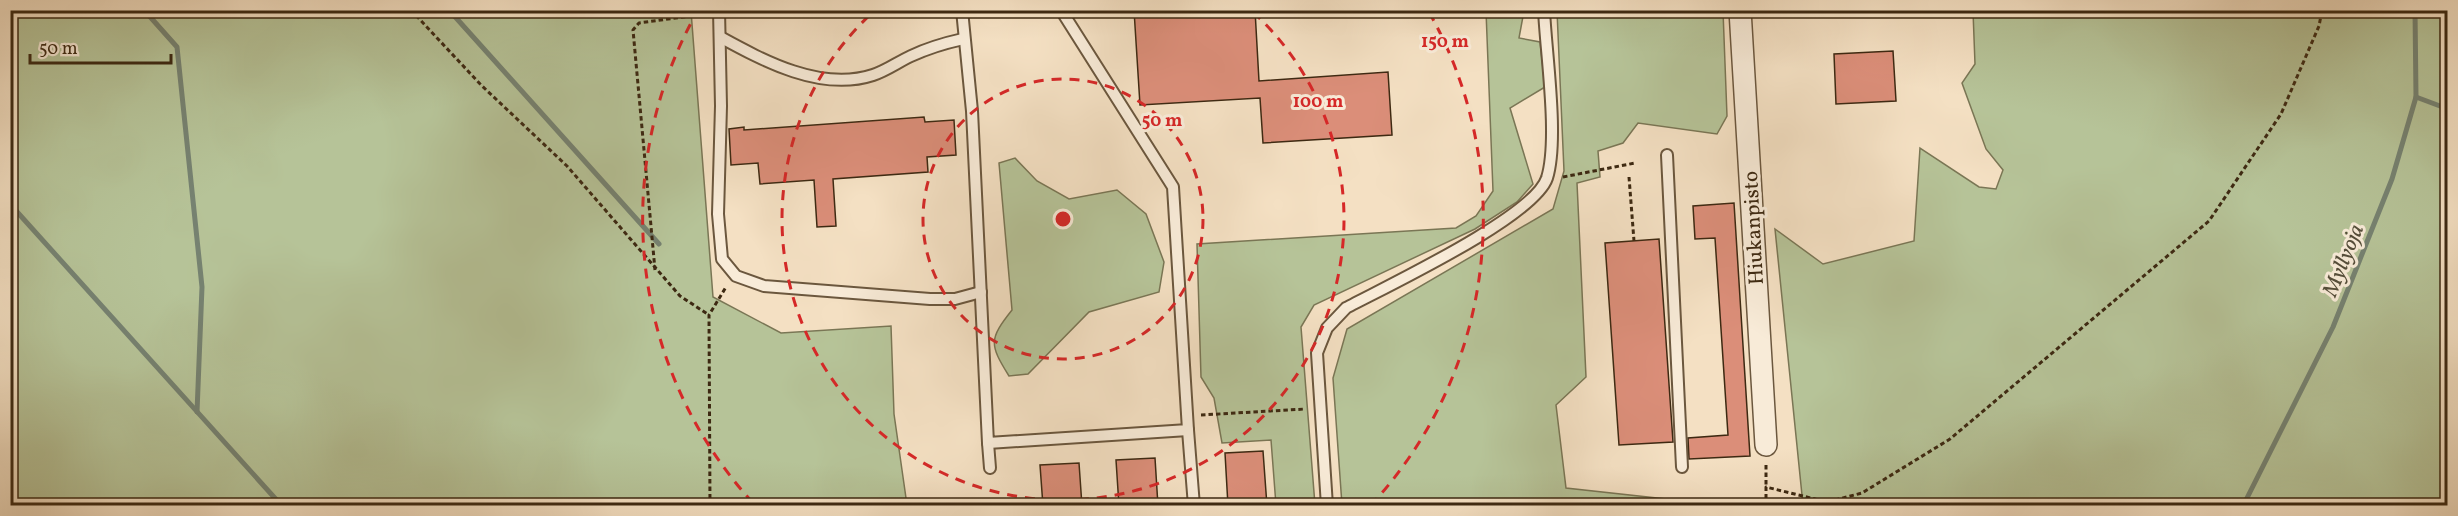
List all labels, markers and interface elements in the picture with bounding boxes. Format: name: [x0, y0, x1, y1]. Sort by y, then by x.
scale bar: [30, 27, 171, 65]
text: 150 m: [1421, 30, 1469, 55]
text: 50 m: [39, 37, 78, 62]
text: 100 m: [1293, 90, 1343, 115]
text: 50 m: [1142, 109, 1182, 134]
street label: Hiukanpisto: [1737, 170, 1772, 286]
centre of rings: [1053, 209, 1073, 229]
water label: Myllyoja: [2315, 220, 2373, 303]

